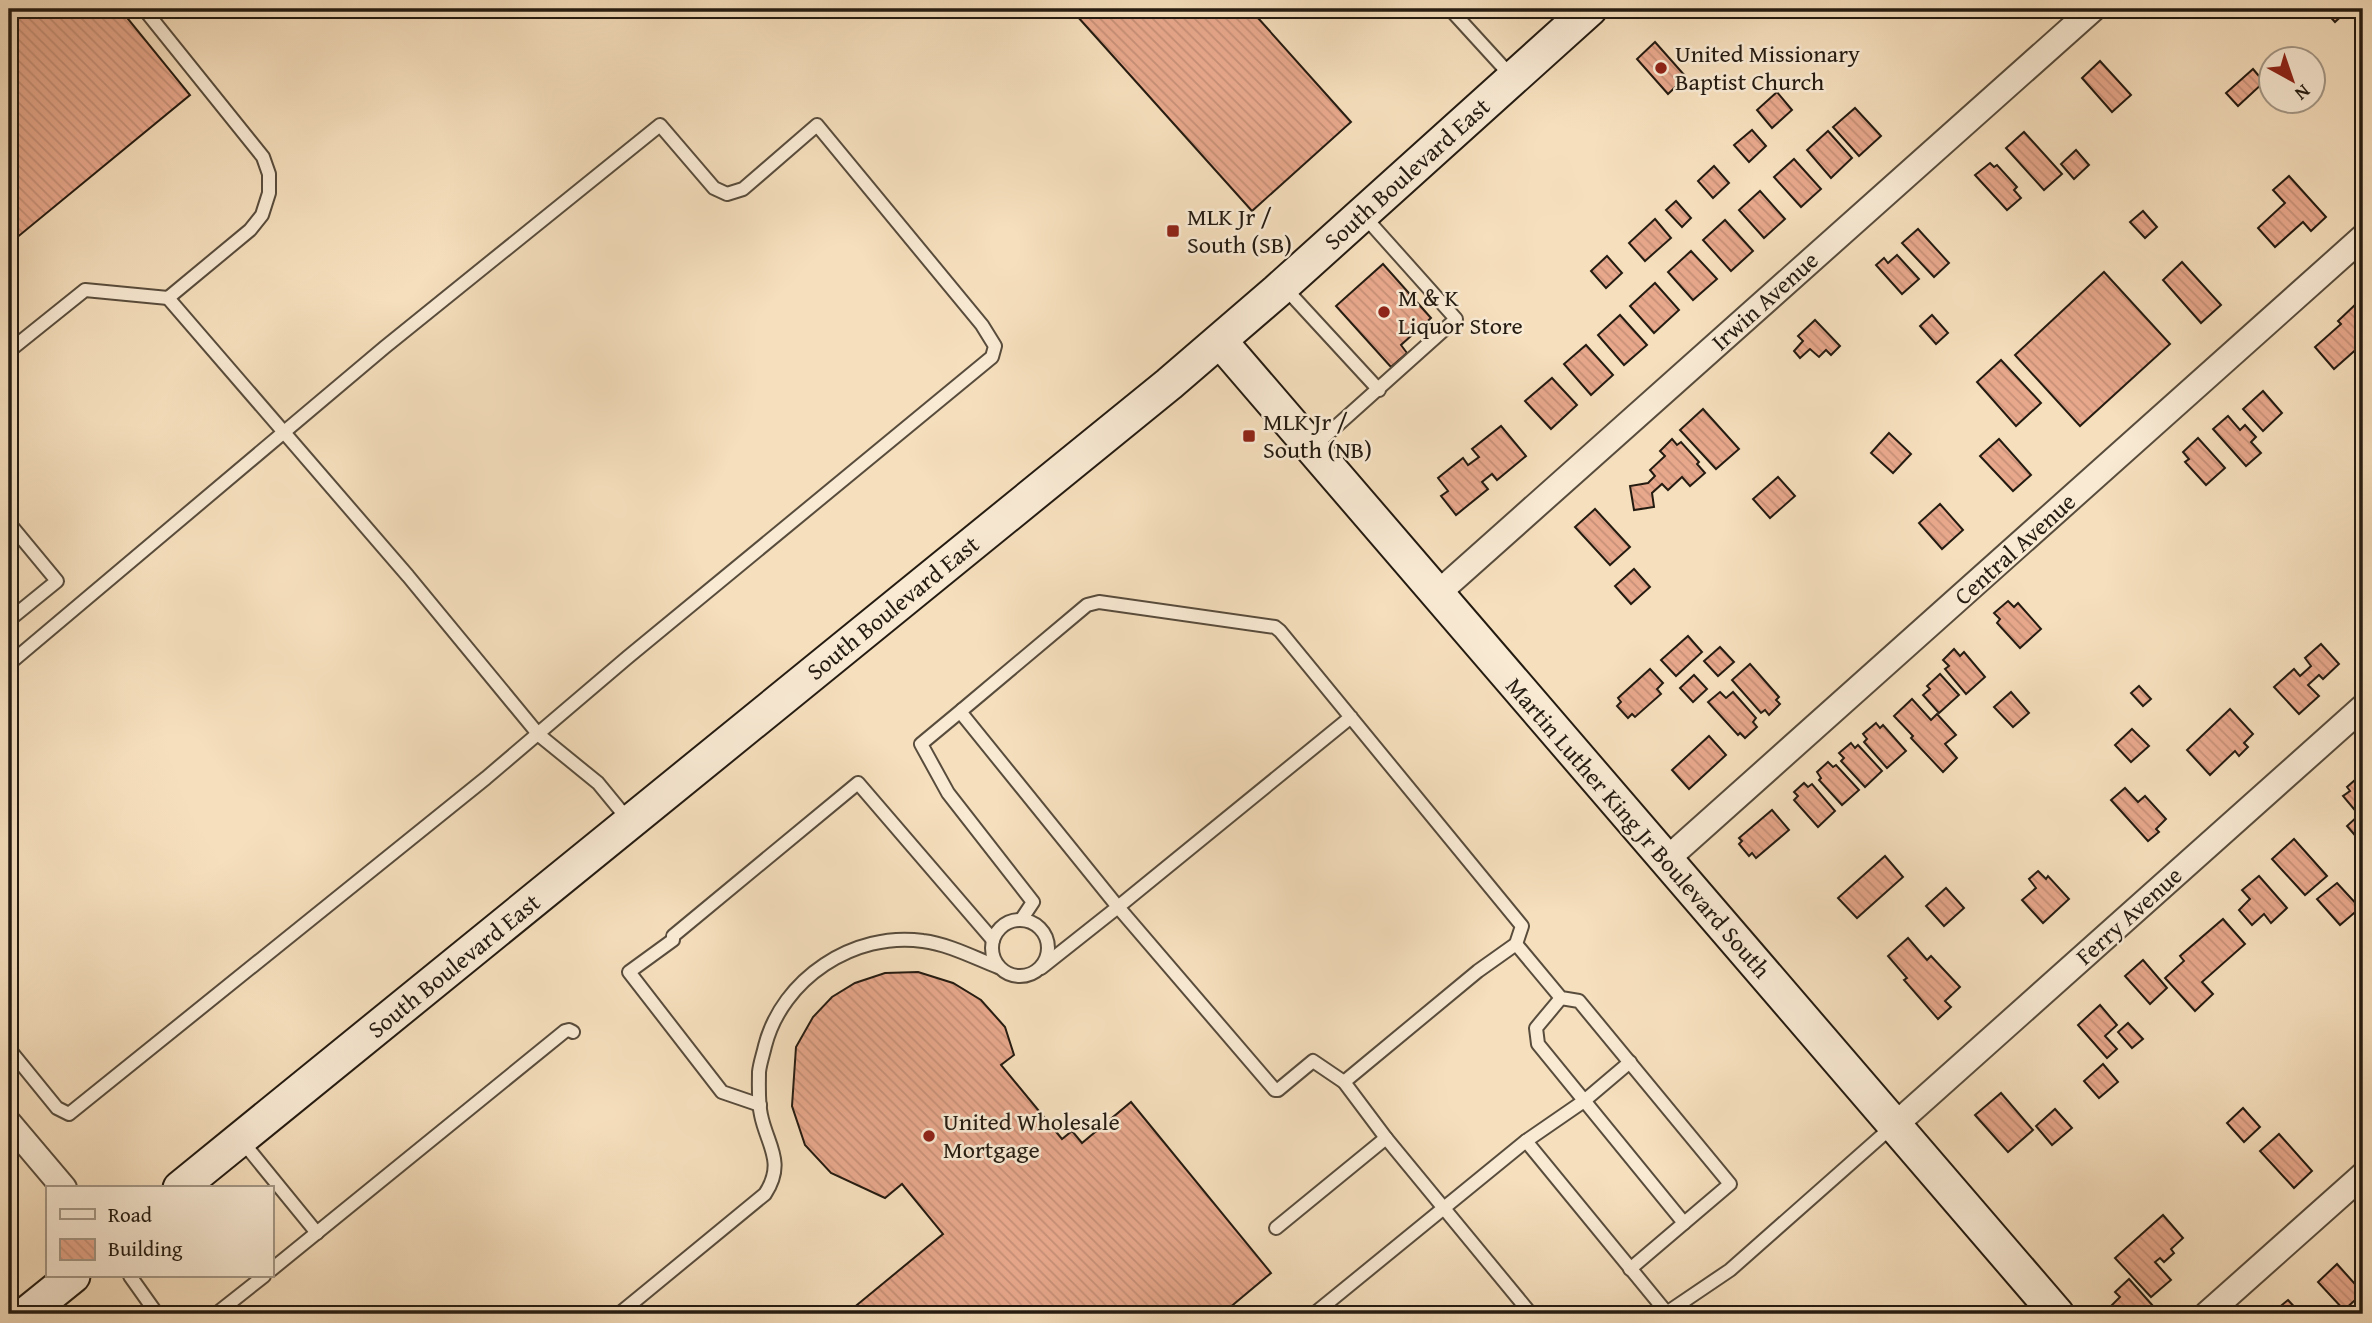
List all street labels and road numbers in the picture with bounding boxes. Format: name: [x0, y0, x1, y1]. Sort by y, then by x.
street label: South Boulevard East: [1316, 89, 1498, 258]
street label: Irwin Avenue: [1703, 243, 1826, 358]
street label: Central Avenue: [1946, 484, 2083, 613]
street label: South Boulevard East: [799, 527, 987, 688]
street label: Martin Luther King Jr Boulevard South: [1498, 670, 1779, 986]
street label: Ferry Avenue: [2068, 858, 2190, 973]
street label: South Boulevard East: [360, 885, 548, 1046]

